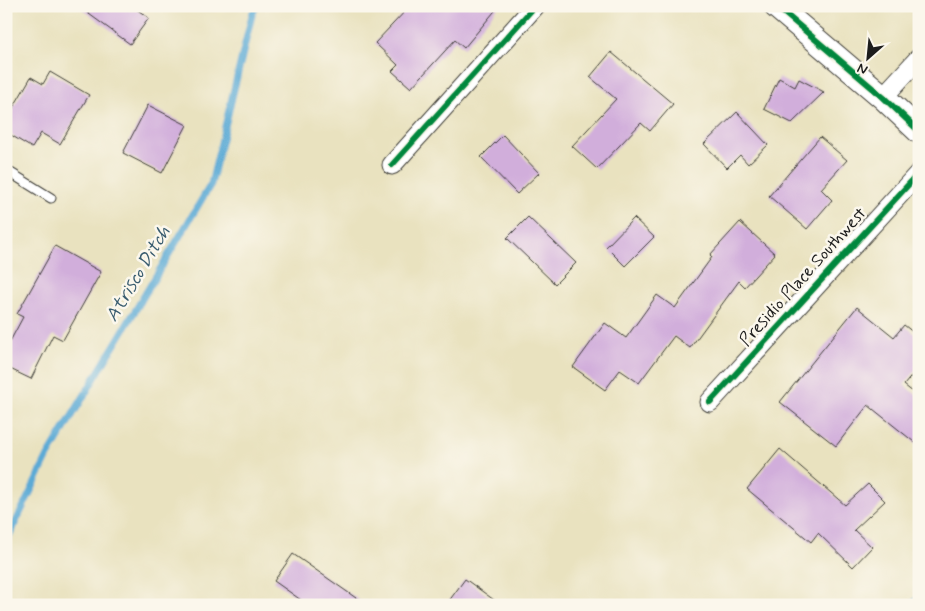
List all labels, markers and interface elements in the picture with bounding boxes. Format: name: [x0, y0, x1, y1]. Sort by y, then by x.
north arrow: [842, 32, 892, 82]
text: N: [854, 59, 871, 79]
street label: Presidio Place Southwest: [734, 202, 872, 352]
water label: Atrisco Ditch: [100, 221, 177, 326]

